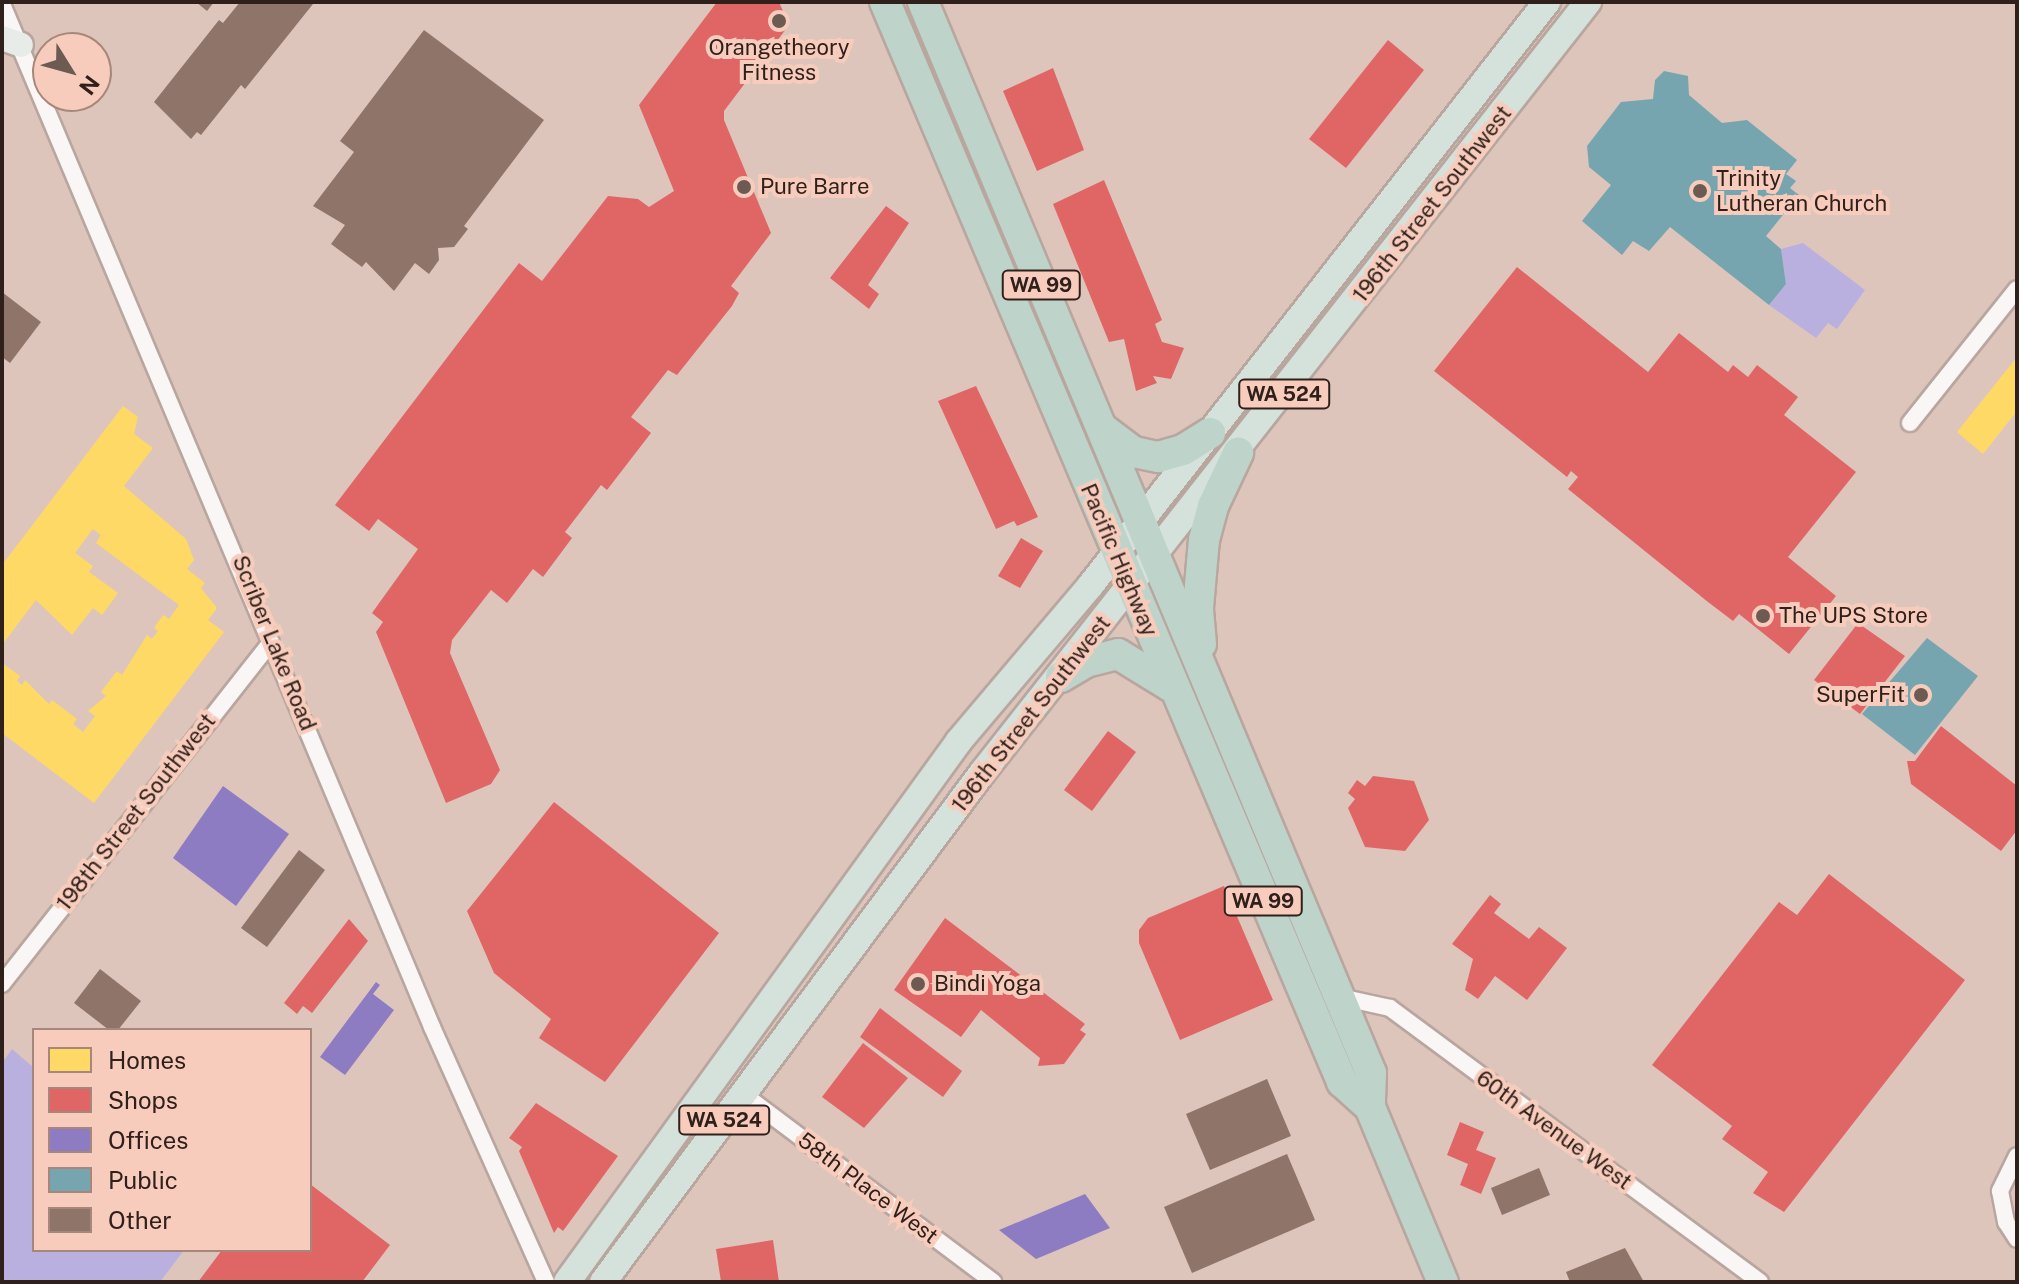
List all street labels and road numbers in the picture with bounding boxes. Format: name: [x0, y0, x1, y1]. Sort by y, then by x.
street label: 196th Street Southwest: [1347, 101, 1517, 307]
road number: WA 99: [1001, 269, 1081, 301]
road number: WA 524: [1238, 378, 1330, 410]
street label: Pacific Highway: [1075, 480, 1163, 640]
street label: Scriber Lake Road: [227, 552, 321, 734]
street label: 196th Street Southwest: [946, 611, 1116, 817]
street label: 198th Street Southwest: [51, 708, 221, 916]
road number: WA 99: [1223, 885, 1303, 917]
street label: 60th Avenue West: [1471, 1065, 1637, 1195]
road number: WA 524: [678, 1104, 770, 1136]
street label: 58th Place West: [793, 1127, 943, 1249]

